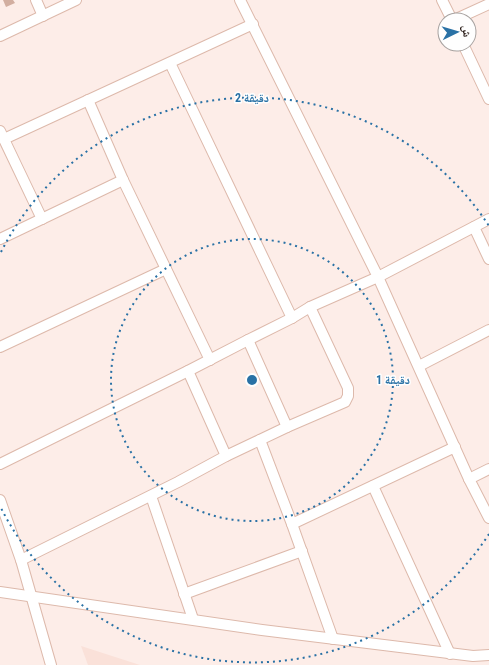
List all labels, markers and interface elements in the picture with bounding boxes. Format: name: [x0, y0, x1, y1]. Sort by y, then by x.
north arrow: [437, 12, 477, 52]
text: ش: [458, 25, 473, 38]
text: 2 دقيقة: [235, 91, 269, 105]
centre of rings: [245, 373, 259, 387]
text: 1 دقيقة: [376, 373, 410, 387]

